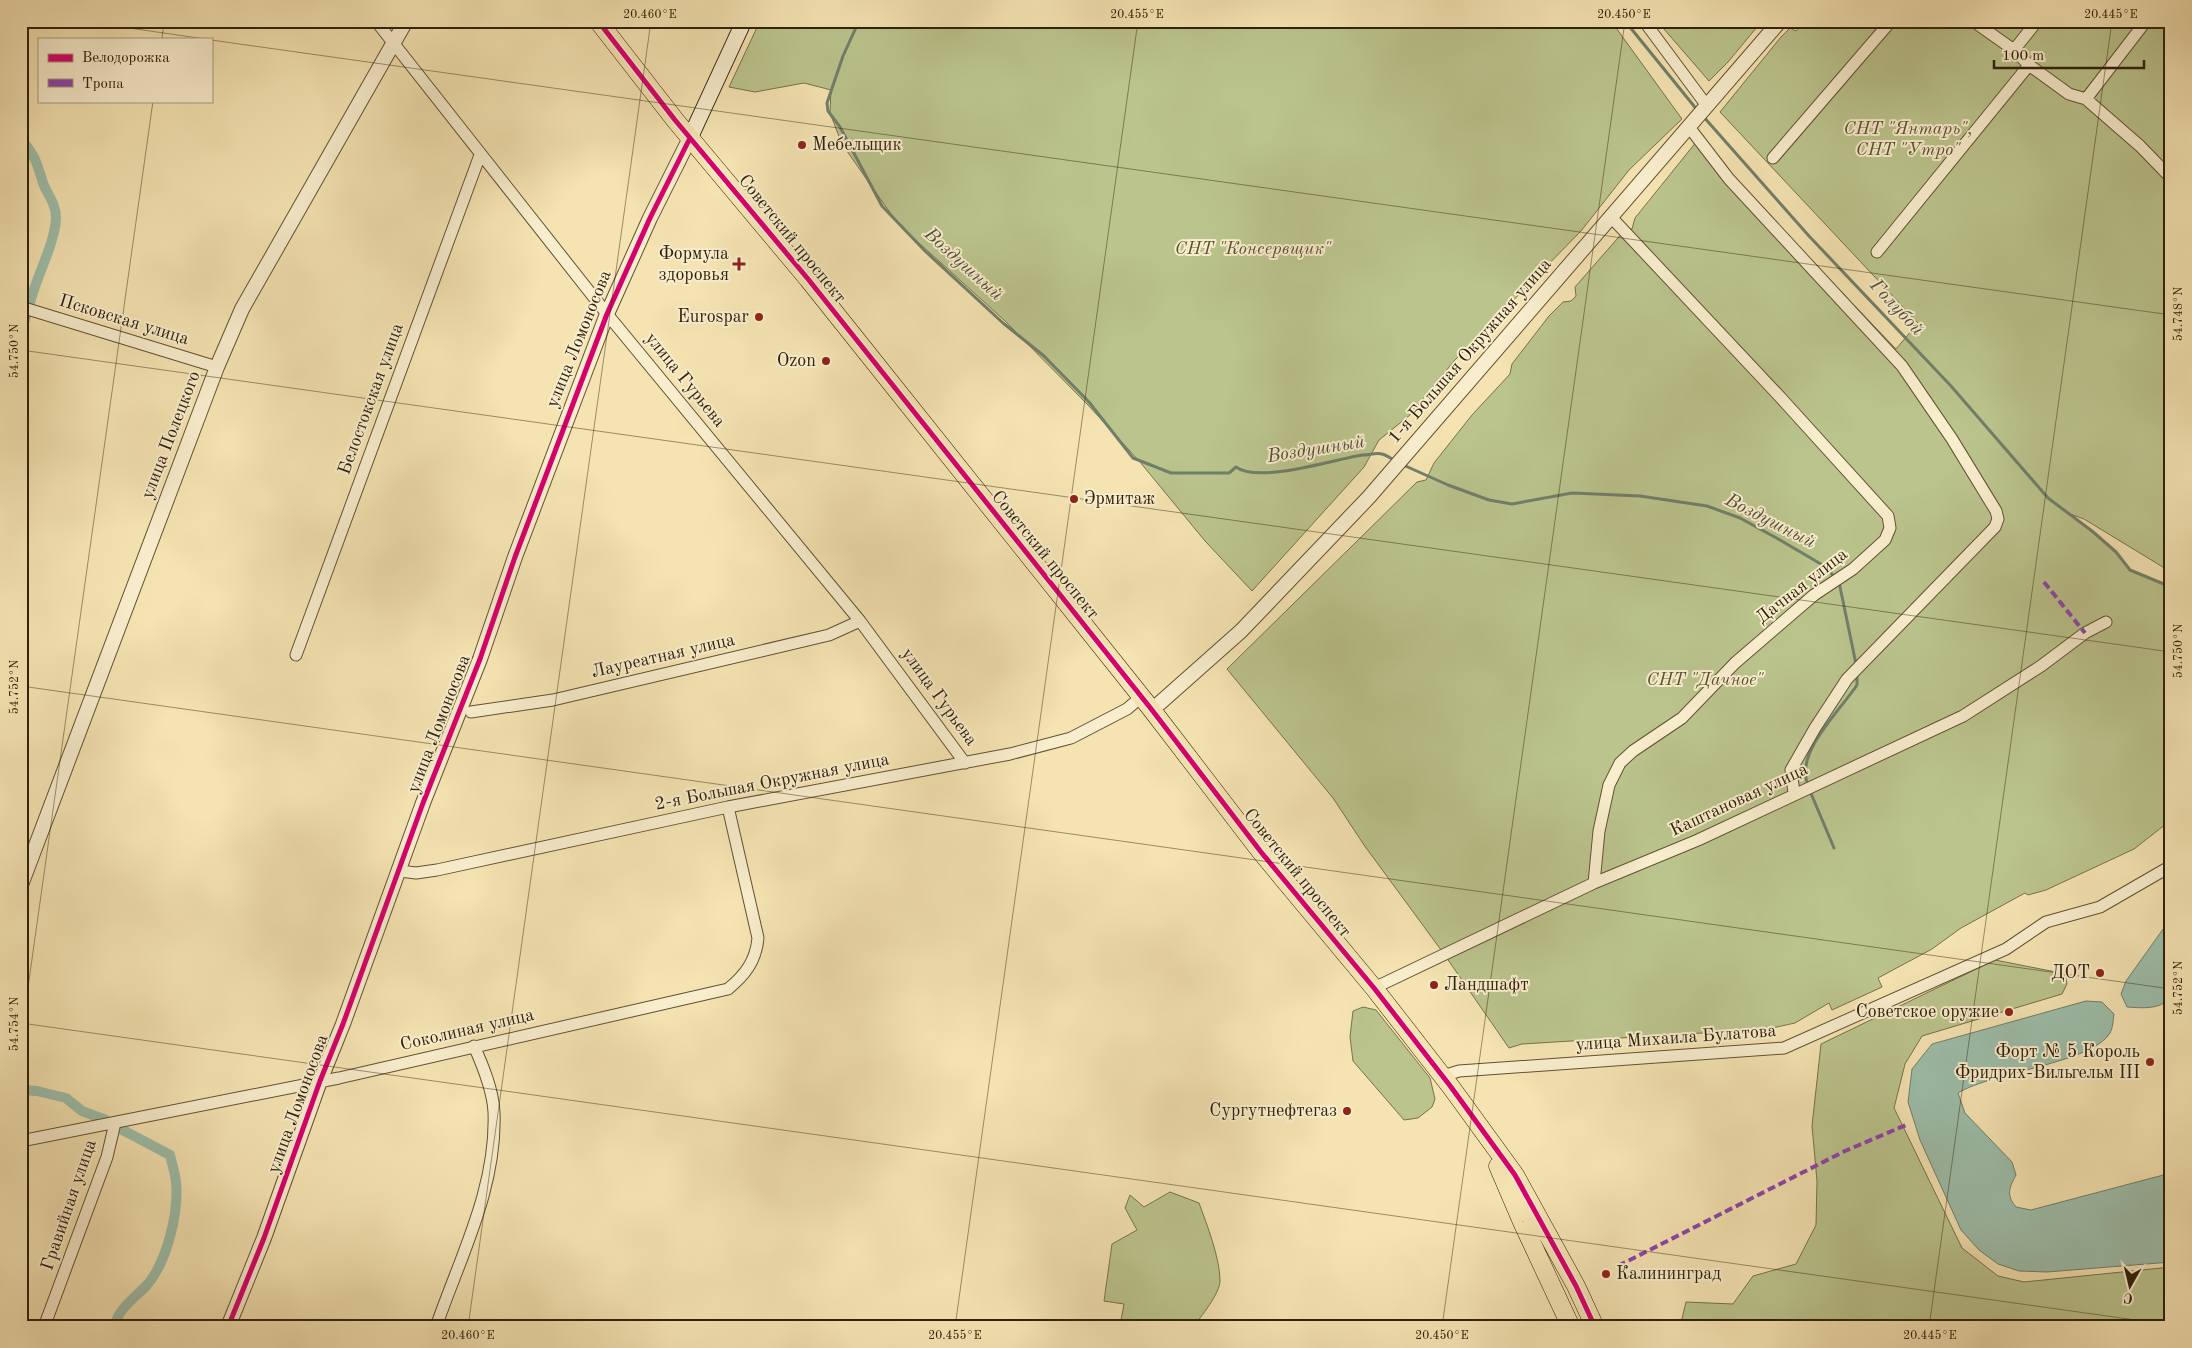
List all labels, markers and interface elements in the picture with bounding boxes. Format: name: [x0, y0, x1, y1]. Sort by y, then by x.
text: 20.455°E: [1110, 8, 1164, 21]
text: 20.450°E: [1597, 8, 1651, 21]
text: 20.445°E: [2084, 8, 2138, 21]
text: 20.460°E: [623, 9, 677, 21]
legend: [38, 38, 212, 102]
scale bar: [1994, 38, 2144, 70]
text: 100 m: [2002, 49, 2044, 64]
text: Велодорожка: [82, 51, 170, 66]
text: Тропа: [82, 77, 124, 92]
park label: СНТ "Янтарь", СНТ "Утро": [1844, 120, 1973, 159]
place label: Мебельщик: [812, 136, 902, 154]
marker: Мебельщик: [796, 139, 808, 151]
street label: Советский проспект: [735, 171, 849, 307]
water label: Воздушный: [919, 224, 1006, 305]
park label: СНТ "Консервщик": [1175, 240, 1332, 258]
place label: Формула здоровья: [659, 245, 729, 284]
street label: 1-я Большая Окружная улица: [1385, 255, 1555, 447]
marker: Формула здоровья: [733, 258, 745, 270]
street label: улица Ломоносова: [543, 268, 615, 410]
water label: Голубой: [1865, 275, 1927, 340]
text: 54.748°N: [2172, 287, 2185, 341]
street label: Псковская улица: [57, 292, 191, 348]
place label: Eurospar: [677, 308, 750, 326]
marker: Eurospar: [753, 311, 765, 323]
street label: Белостокская улица: [335, 321, 407, 477]
text: 54.750°N: [8, 324, 21, 378]
street label: улица Гурьева: [642, 329, 729, 431]
place label: Ozon: [777, 352, 816, 370]
marker: Ozon: [820, 355, 832, 367]
street label: улица Полецкого: [138, 369, 204, 501]
water label: Воздушный: [1265, 433, 1366, 467]
street label: Советский проспект: [988, 487, 1102, 623]
place label: Эрмитаж: [1084, 490, 1155, 508]
water label: Воздушный: [1721, 491, 1818, 553]
marker: Эрмитаж: [1068, 493, 1080, 505]
street label: Дачная улица: [1753, 545, 1851, 627]
text: 54.750°N: [2172, 624, 2185, 678]
street label: Лауреатная улица: [590, 631, 737, 681]
street label: улица Гурьева: [898, 645, 980, 749]
street label: улица Ломоносова: [404, 652, 474, 796]
text: 54.752°N: [8, 660, 21, 714]
park label: СНТ "Дачное": [1647, 671, 1764, 689]
street label: 2-я Большая Окружная улица: [653, 750, 891, 814]
street label: Каштановая улица: [1667, 760, 1811, 840]
street label: Советский проспект: [1240, 805, 1354, 941]
text: 54.752°N: [2172, 961, 2185, 1015]
place label: ДОТ: [2051, 964, 2090, 982]
marker: ДОТ: [2094, 967, 2106, 979]
place label: Ландшафт: [1444, 976, 1529, 995]
marker: Ландшафт: [1428, 979, 1440, 991]
text: 54.754°N: [8, 997, 21, 1051]
place label: Советское оружие: [1856, 1003, 1999, 1021]
street label: Соколиная улица: [398, 1006, 536, 1054]
marker: Советское оружие: [2003, 1006, 2015, 1018]
street label: улица Михаила Булатова: [1575, 1022, 1777, 1054]
street label: улица Ломоносова: [265, 1032, 332, 1176]
place label: Форт № 5 Король Фридрих-Вильгельм III: [1955, 1043, 2140, 1082]
marker: Форт № 5 Король Фридрих-Вильгельм III: [2144, 1056, 2156, 1068]
place label: Сургутнефтегаз: [1209, 1102, 1337, 1121]
marker: Сургутнефтегаз: [1341, 1105, 1353, 1117]
street label: Гравийная улица: [38, 1137, 100, 1273]
north arrow: [2104, 1260, 2154, 1310]
place label: Калининград: [1616, 1265, 1721, 1283]
marker: Калининград: [1600, 1268, 1612, 1280]
text: С: [2123, 1290, 2134, 1305]
text: 20.455°E: [928, 1329, 982, 1342]
text: 20.450°E: [1415, 1329, 1469, 1342]
text: 20.445°E: [1903, 1329, 1957, 1342]
text: 20.460°E: [441, 1330, 495, 1342]

